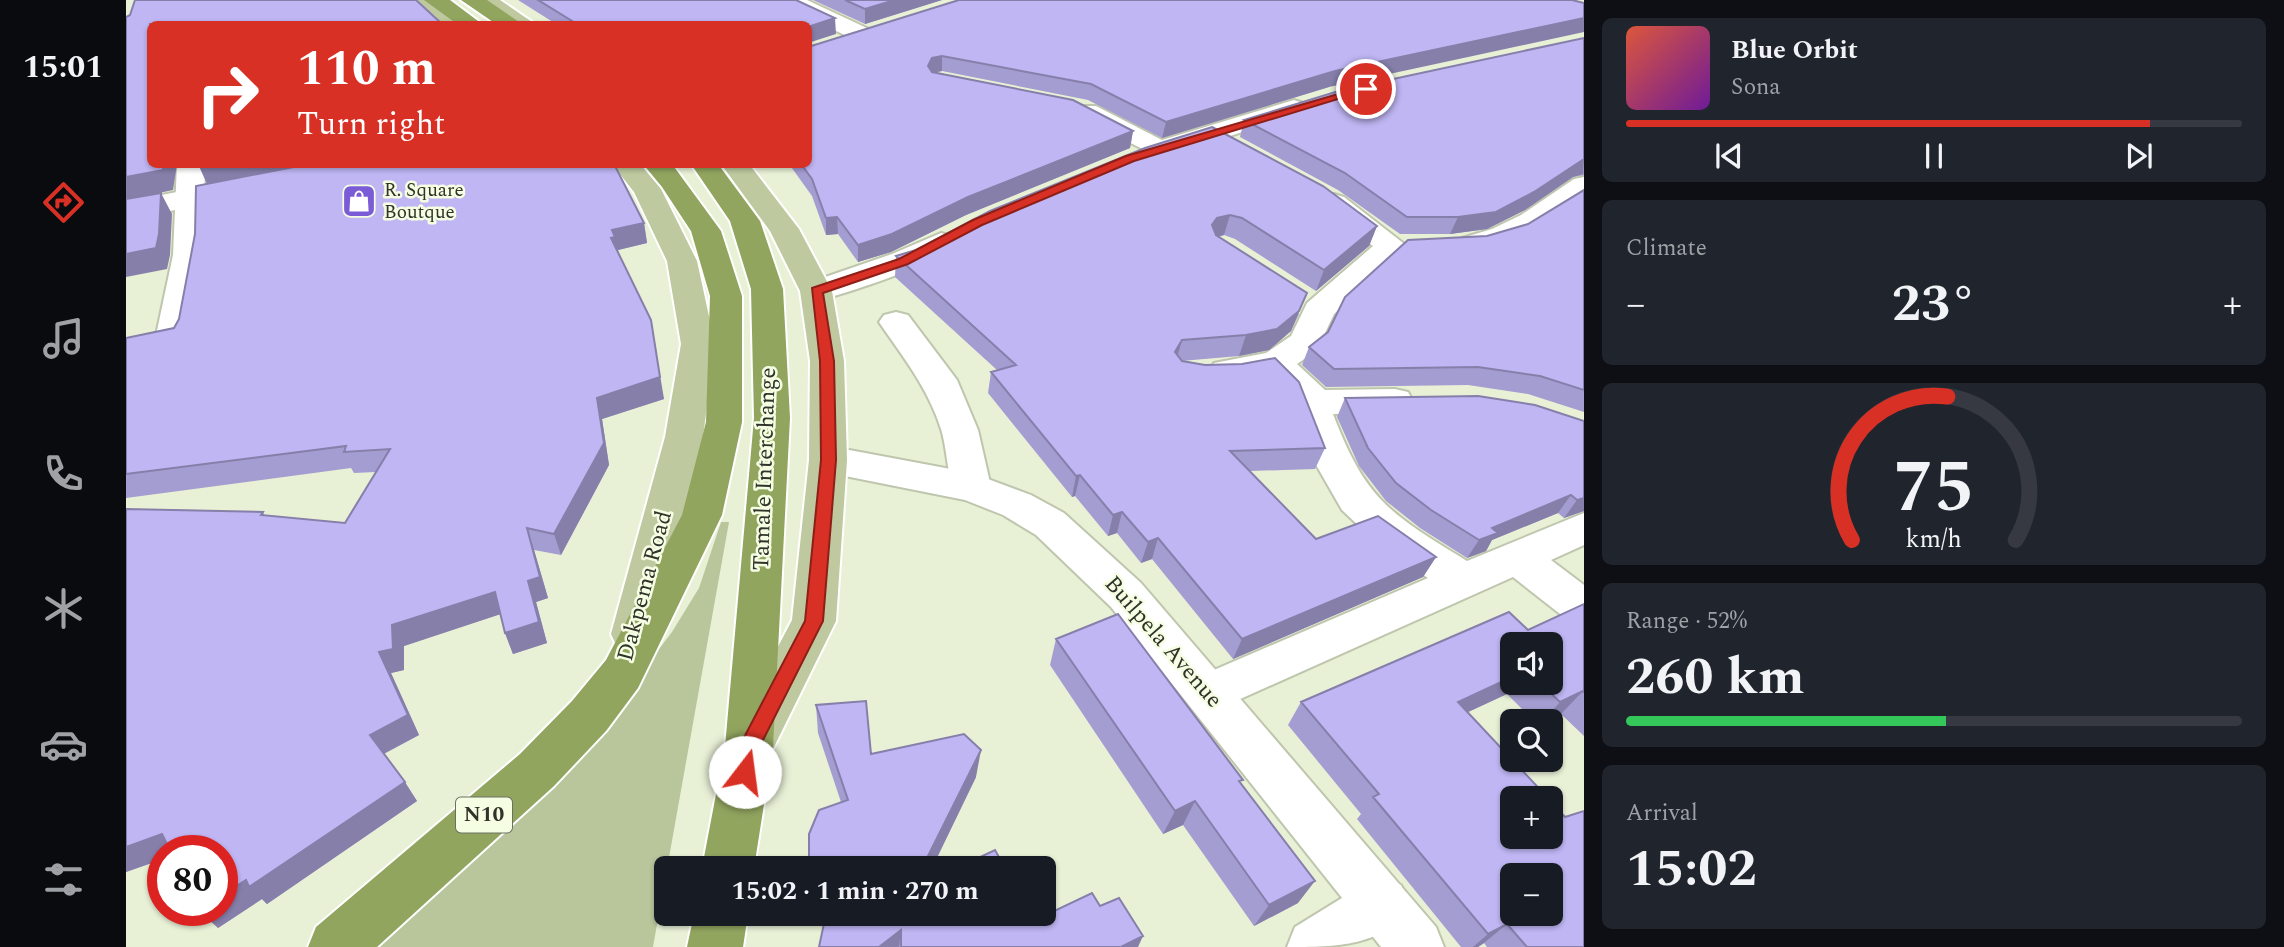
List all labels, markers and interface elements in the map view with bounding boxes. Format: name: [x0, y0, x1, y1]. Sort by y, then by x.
text: Blue Orbit: [1731, 30, 1858, 70]
text: 110 m: [297, 32, 436, 107]
text: 15:01: [23, 43, 103, 92]
icon: right: [182, 49, 273, 140]
pin: [1336, 59, 1396, 119]
icon: arrive: [1347, 70, 1385, 108]
text: Sona: [1731, 70, 1781, 105]
text: Turn right: [297, 100, 445, 149]
icon: previous: [1710, 137, 1748, 175]
icon: pause: [1915, 137, 1953, 175]
icon: next: [2120, 137, 2158, 175]
place label: R. Square Boutque: [384, 176, 464, 227]
icon: directions: [39, 178, 88, 227]
shop icon: R. Square Boutque: [340, 182, 378, 220]
text: Climate: [1626, 231, 1707, 266]
text: 23°: [1892, 265, 1976, 344]
text: −: [1626, 276, 1645, 334]
text: +: [2223, 276, 2242, 334]
icon: music: [39, 314, 88, 363]
street label: Tamale Interchange: [744, 367, 786, 571]
text: 75: [1893, 433, 1975, 544]
icon: phone: [39, 449, 88, 498]
street label: Dakpema Road: [608, 507, 682, 665]
text: km/h: [1906, 520, 1962, 558]
street label: Builpela Avenue: [1095, 568, 1231, 716]
icon: climate: [39, 584, 88, 633]
text: Range · 52%: [1626, 604, 1747, 639]
map controls: [1500, 632, 1563, 926]
button: sound: [1500, 632, 1563, 695]
text: 260 km: [1626, 638, 1805, 717]
button: search: [1500, 709, 1563, 772]
icon: car: [39, 720, 88, 769]
position arrow: [708, 735, 782, 809]
button: +: [1500, 786, 1563, 849]
text: Arrival: [1626, 796, 1698, 831]
road number: N10: [456, 798, 512, 832]
text: 15:02: [1626, 830, 1757, 909]
speed limit sign: 80: [147, 835, 238, 926]
icon: filters: [39, 855, 88, 904]
button: −: [1500, 863, 1563, 926]
text: 15:02 · 1 min · 270 m: [731, 871, 979, 911]

